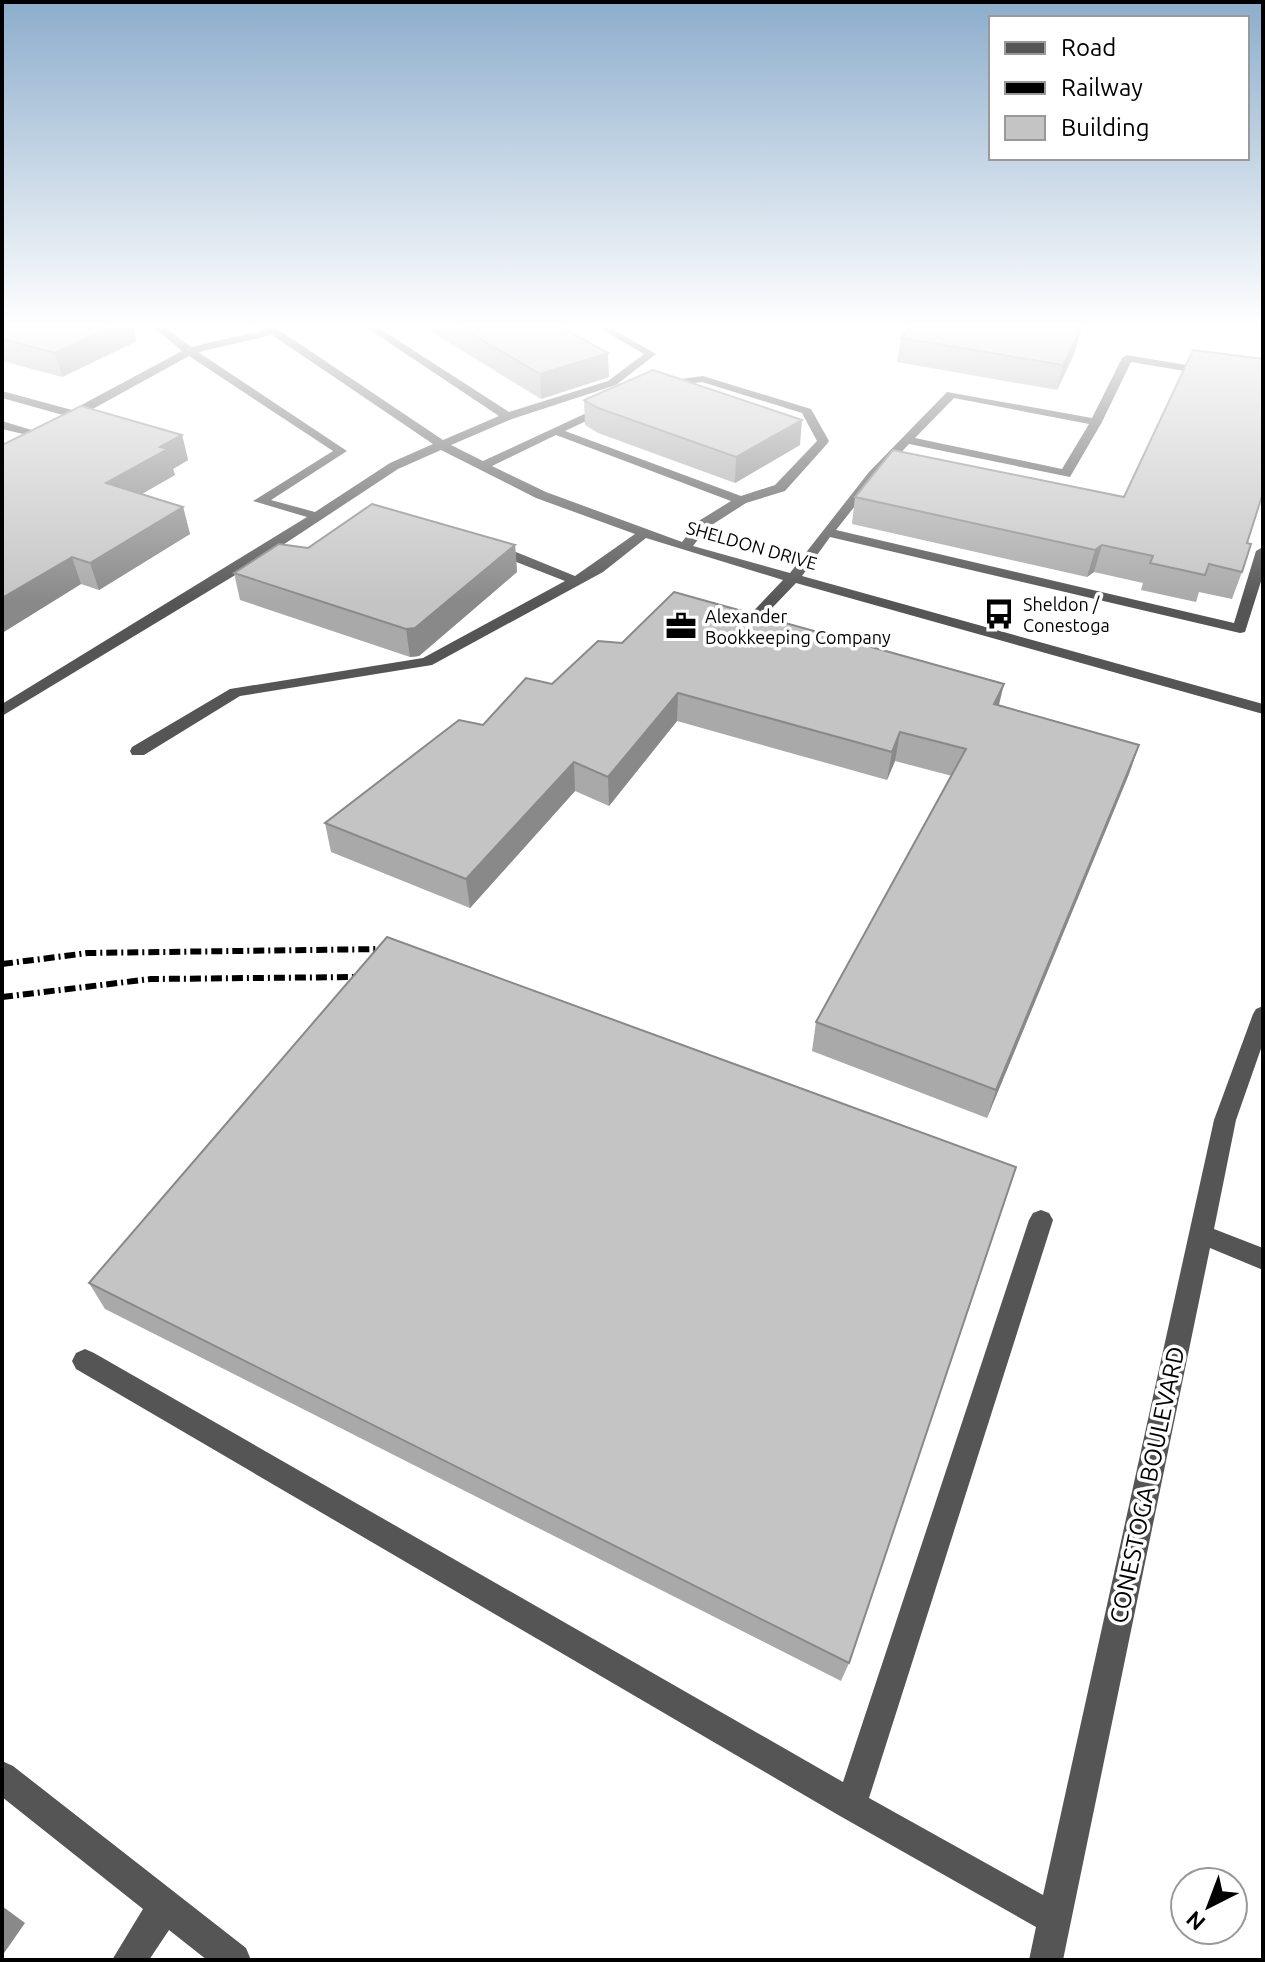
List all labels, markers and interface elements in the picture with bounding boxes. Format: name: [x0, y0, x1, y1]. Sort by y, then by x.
legend: [989, 16, 1249, 160]
text: Road: [1061, 34, 1116, 61]
text: Railway: [1061, 74, 1143, 101]
text: Building: [1061, 114, 1149, 141]
street label: SHELDON DRIVE: [684, 517, 820, 573]
place label: Sheldon / Conestoga: [1023, 594, 1110, 635]
bus stop icon: Sheldon / Conestoga: [982, 597, 1016, 631]
place label: Alexander Bookkeeping Company: [705, 606, 891, 647]
office icon: Alexander Bookkeeping Company: [664, 609, 698, 643]
street label: CONESTOGA BOULEVARD: [1104, 1344, 1190, 1626]
north arrow: [1169, 1866, 1249, 1946]
text: N: [1181, 1906, 1210, 1936]

